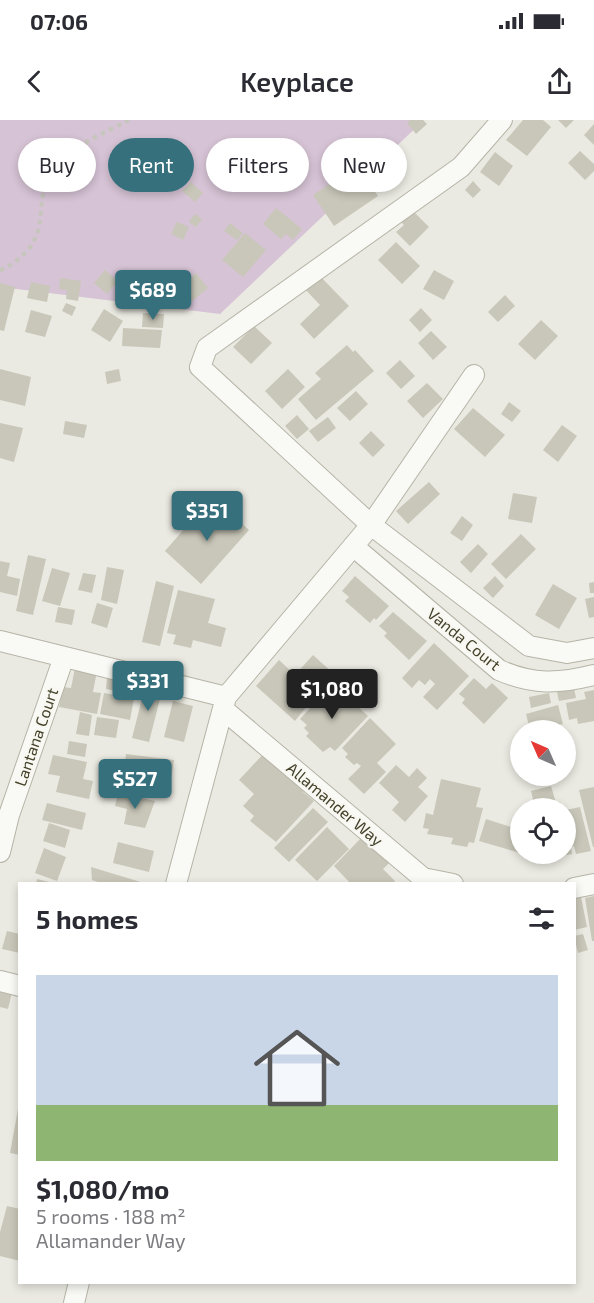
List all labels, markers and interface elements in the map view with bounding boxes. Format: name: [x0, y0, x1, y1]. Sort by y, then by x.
text: 07:06: [30, 8, 88, 34]
icon: back: [18, 65, 51, 98]
text: Keyplace: [240, 65, 354, 97]
icon: share: [543, 65, 576, 98]
chip: Buy: [18, 138, 96, 192]
chip: Rent: [108, 138, 194, 192]
chip: Filters: [206, 138, 309, 192]
chip: New: [321, 138, 407, 192]
pin: $689: [117, 270, 189, 321]
text: $689: [129, 277, 177, 301]
pin: $351: [171, 491, 243, 542]
text: $351: [186, 498, 228, 522]
street label: Vanda Court: [424, 603, 505, 674]
pin: $331: [112, 661, 184, 712]
text: $331: [127, 668, 169, 692]
pin: $1,080: [283, 669, 381, 720]
text: $1,080: [301, 676, 363, 700]
street label: Lantana Court: [10, 685, 61, 788]
north arrow: [510, 720, 576, 786]
map controls: [510, 720, 576, 864]
street label: Allamander Way: [283, 758, 388, 850]
pin: $527: [99, 759, 171, 810]
text: $527: [113, 766, 157, 790]
button: locate: [510, 798, 576, 864]
icon: filters: [525, 902, 558, 935]
text: 5 homes: [36, 903, 138, 934]
icon: home: [243, 1014, 351, 1122]
text: $1,080/mo: [36, 1173, 169, 1204]
text: 5 rooms · 188 m²: [36, 1204, 185, 1228]
text: Allamander Way: [36, 1228, 186, 1252]

